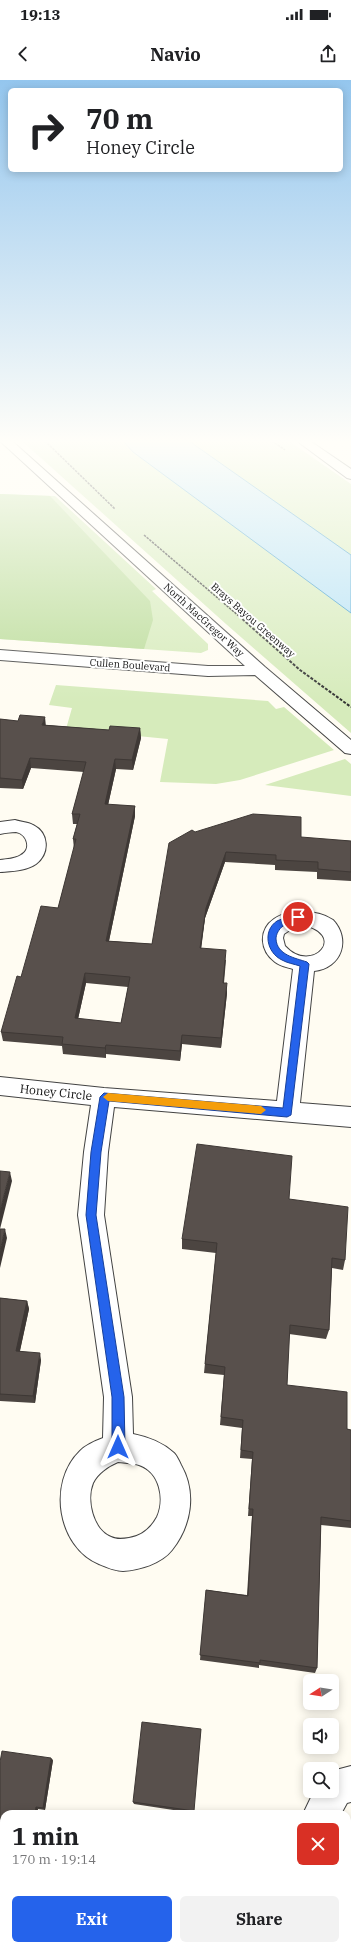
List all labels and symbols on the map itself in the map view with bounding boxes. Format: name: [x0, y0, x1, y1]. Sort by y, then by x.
street label: North MacGregor Way: [161, 580, 247, 660]
street label: Brays Bayou Greenway: [208, 580, 298, 661]
street label: Cullen Boulevard: [89, 656, 171, 674]
pin: [281, 900, 315, 934]
street label: Honey Circle: [19, 1081, 93, 1103]
position arrow: [97, 1426, 139, 1468]
north arrow: [303, 1674, 339, 1710]

